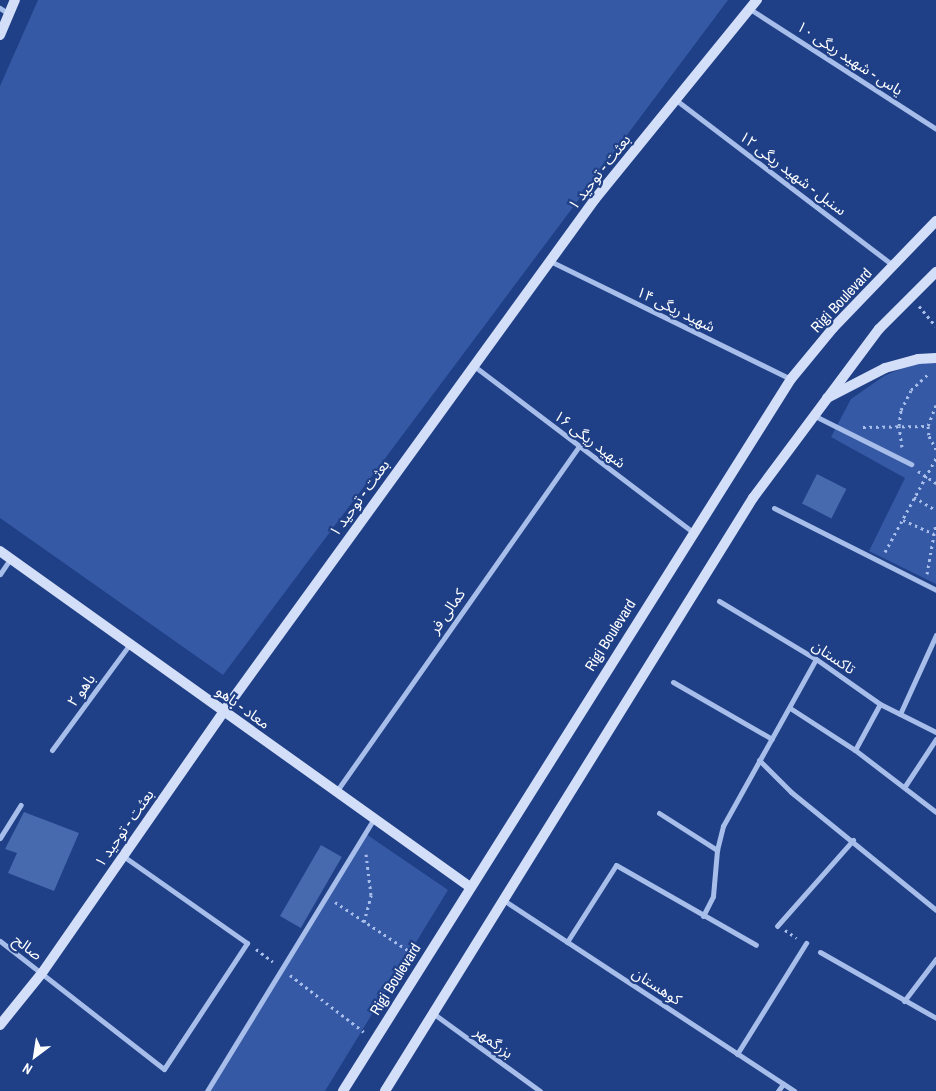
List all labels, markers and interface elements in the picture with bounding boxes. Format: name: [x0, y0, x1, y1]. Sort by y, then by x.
street label: یاس - شهید ریگی ۱۰: [793, 17, 907, 99]
street label: سنبل - شهید ریگی ۱۲: [736, 127, 850, 219]
street label: بعثت - توحید ۱: [564, 131, 634, 213]
street label: Rigi Boulevard: [807, 264, 875, 336]
street label: شهید ریگی ۱۴: [634, 282, 718, 336]
street label: شهید ریگی ۱۶: [551, 406, 629, 472]
street label: بعثت - توحید ۱: [325, 456, 393, 540]
street label: کمالی فر: [425, 585, 469, 637]
street label: Rigi Boulevard: [581, 596, 639, 674]
street label: تاکستان: [809, 636, 859, 678]
street label: باهو ۲: [63, 670, 99, 710]
street label: معاد - باهو: [213, 681, 273, 733]
street label: بعثت - توحید ۱: [91, 786, 157, 870]
street label: صالح: [10, 930, 46, 964]
street label: Rigi Boulevard: [366, 940, 424, 1018]
street label: کوهستان: [629, 964, 685, 1008]
street label: بزرگمهر: [471, 1022, 517, 1062]
north arrow: [10, 1031, 60, 1081]
text: N: [19, 1059, 35, 1079]

